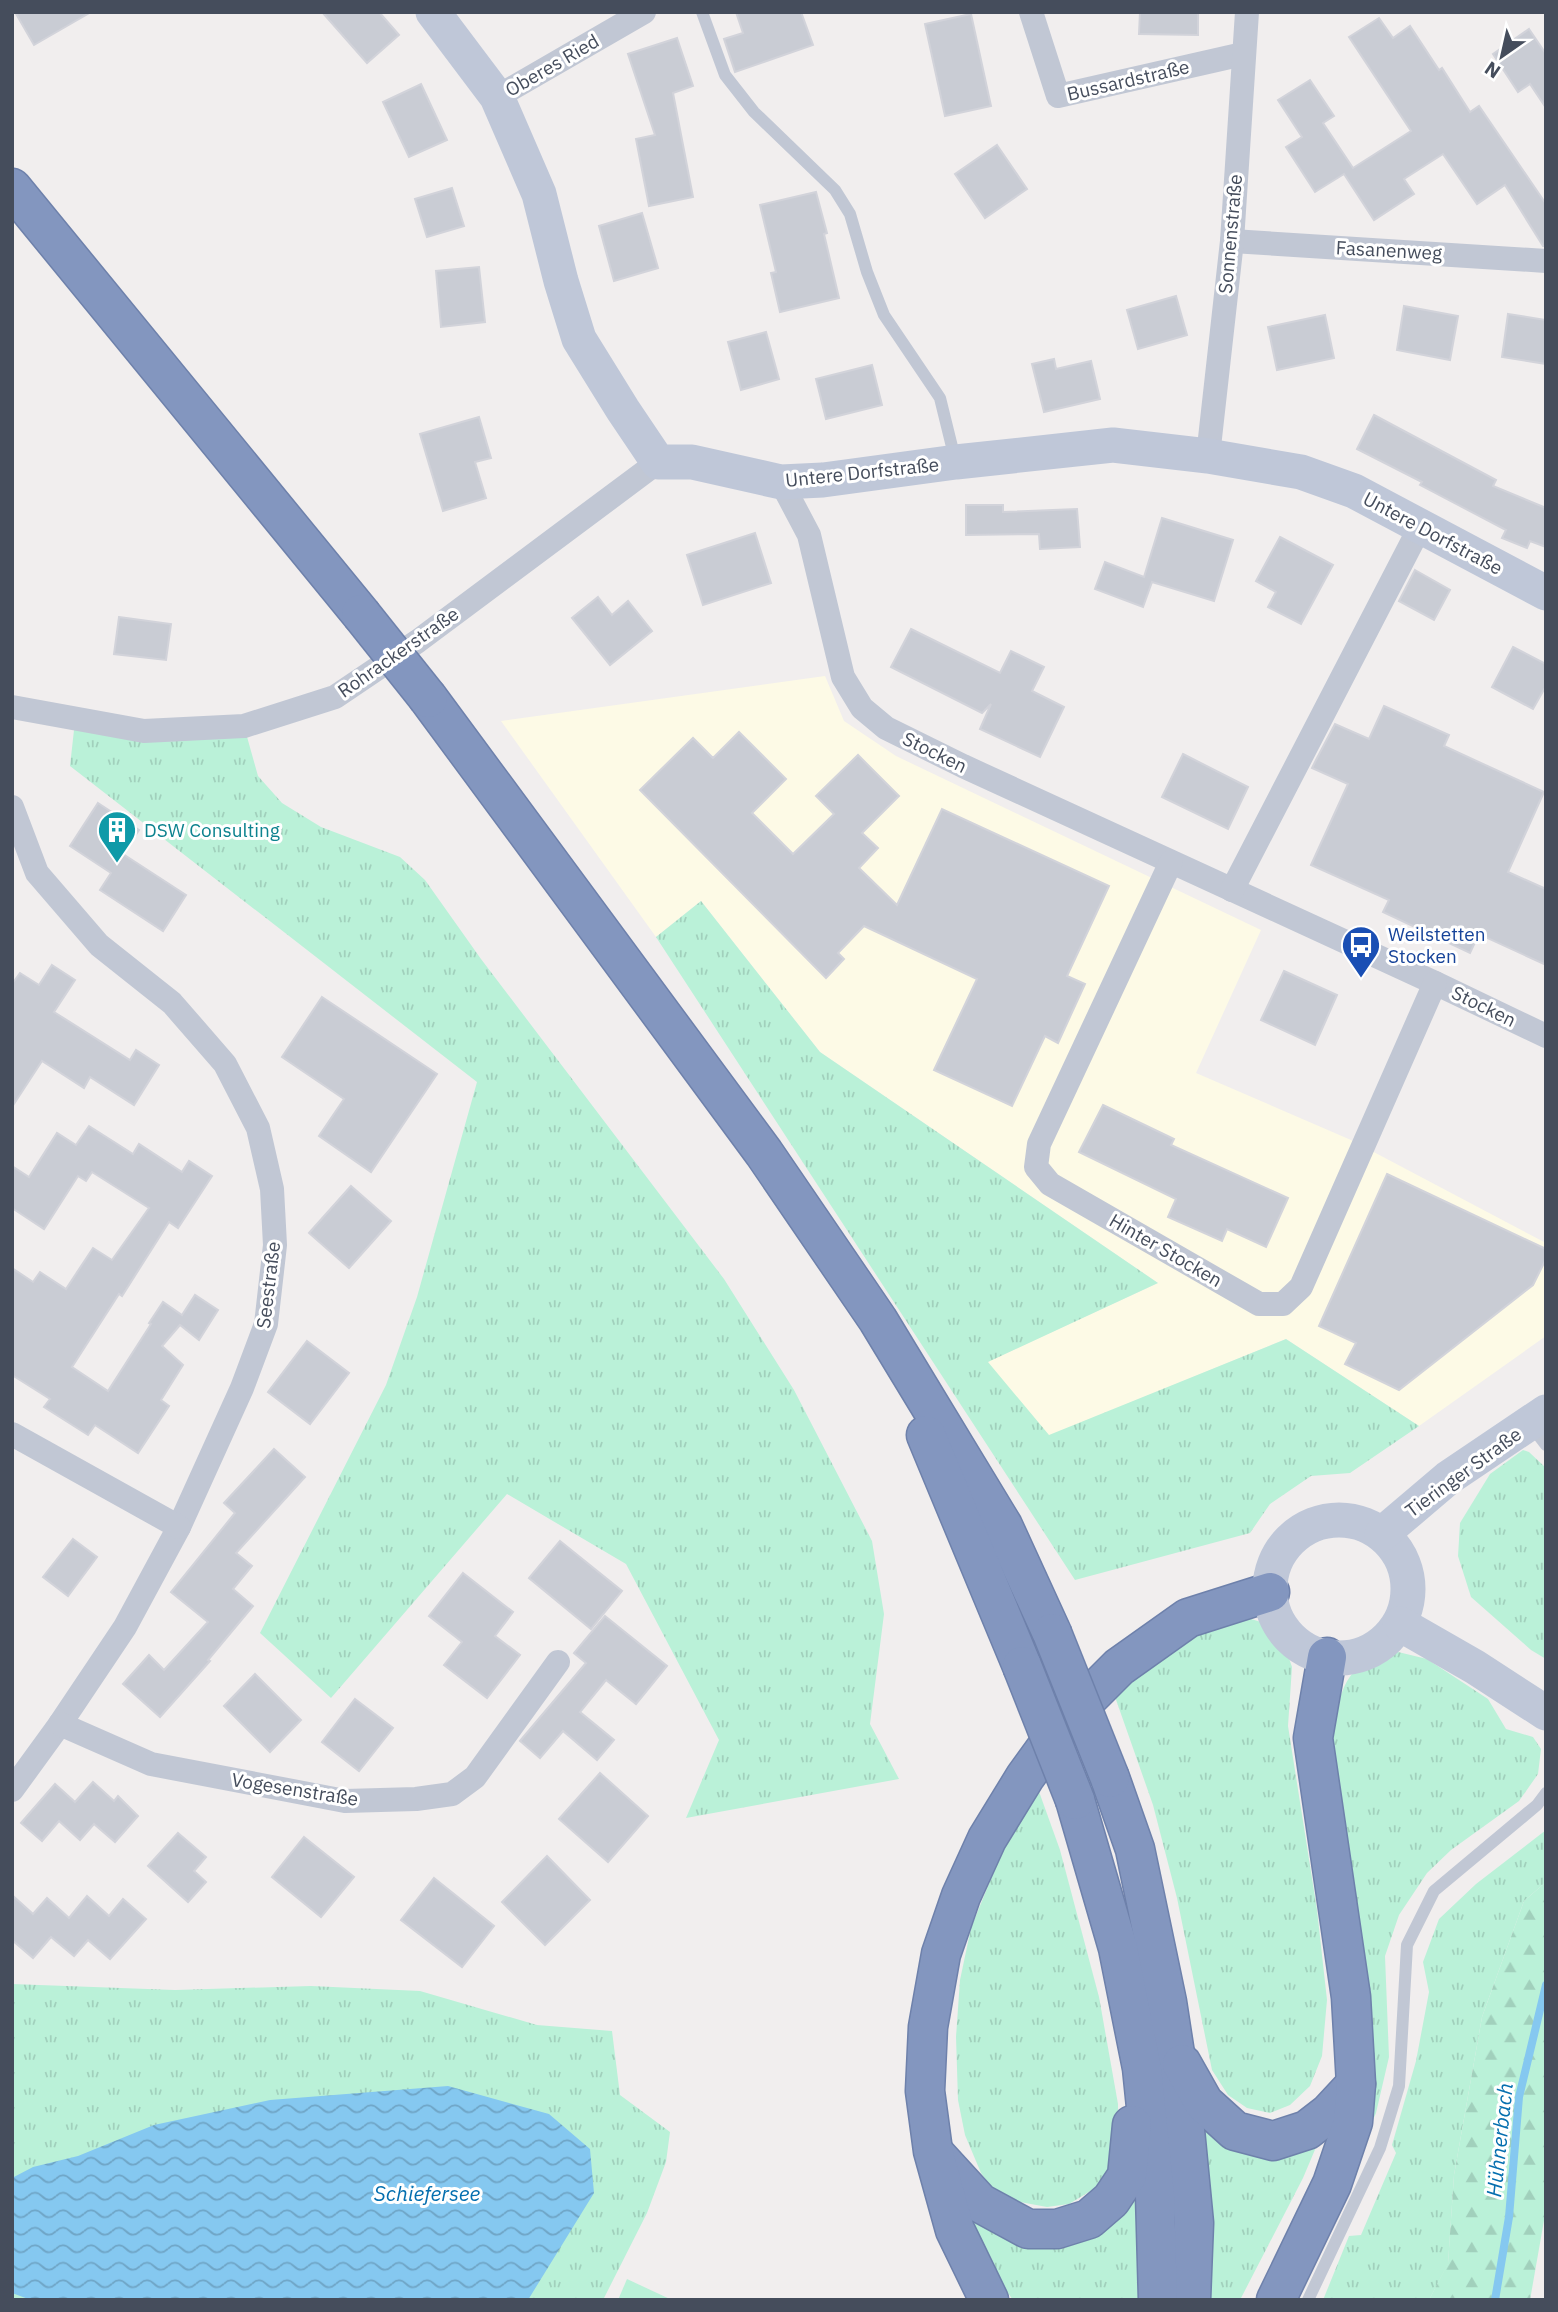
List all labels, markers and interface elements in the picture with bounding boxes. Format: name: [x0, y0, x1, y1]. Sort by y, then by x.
north arrow: [1467, 21, 1537, 91]
street label: Oberes Ried: [501, 29, 603, 101]
street label: Bussardstraße: [1064, 54, 1192, 106]
text: N: [1480, 56, 1505, 84]
street label: Sonnenstraße: [1213, 173, 1247, 295]
street label: Fasanenweg: [1335, 235, 1443, 265]
street label: Untere Dorfstraße: [784, 452, 940, 492]
street label: Untere Dorfstraße: [1359, 486, 1507, 580]
street label: Rohrackerstraße: [333, 601, 463, 703]
street label: Stocken: [899, 726, 971, 778]
building icon: DSW Consulting: [96, 809, 138, 864]
place label: DSW Consulting: [144, 818, 280, 842]
place label: Weilstetten Stocken: [1388, 922, 1485, 968]
bus stop icon: Weilstetten Stocken: [1340, 924, 1382, 979]
street label: Stocken: [1448, 980, 1520, 1032]
street label: Hinter Stocken: [1105, 1208, 1227, 1292]
street label: Seestraße: [251, 1240, 285, 1330]
street label: Tieringer Straße: [1400, 1422, 1526, 1522]
street label: Vogesenstraße: [230, 1767, 360, 1811]
water label: Hühnerbach: [1479, 2081, 1519, 2198]
water label: Schiefersee: [374, 2179, 481, 2207]

